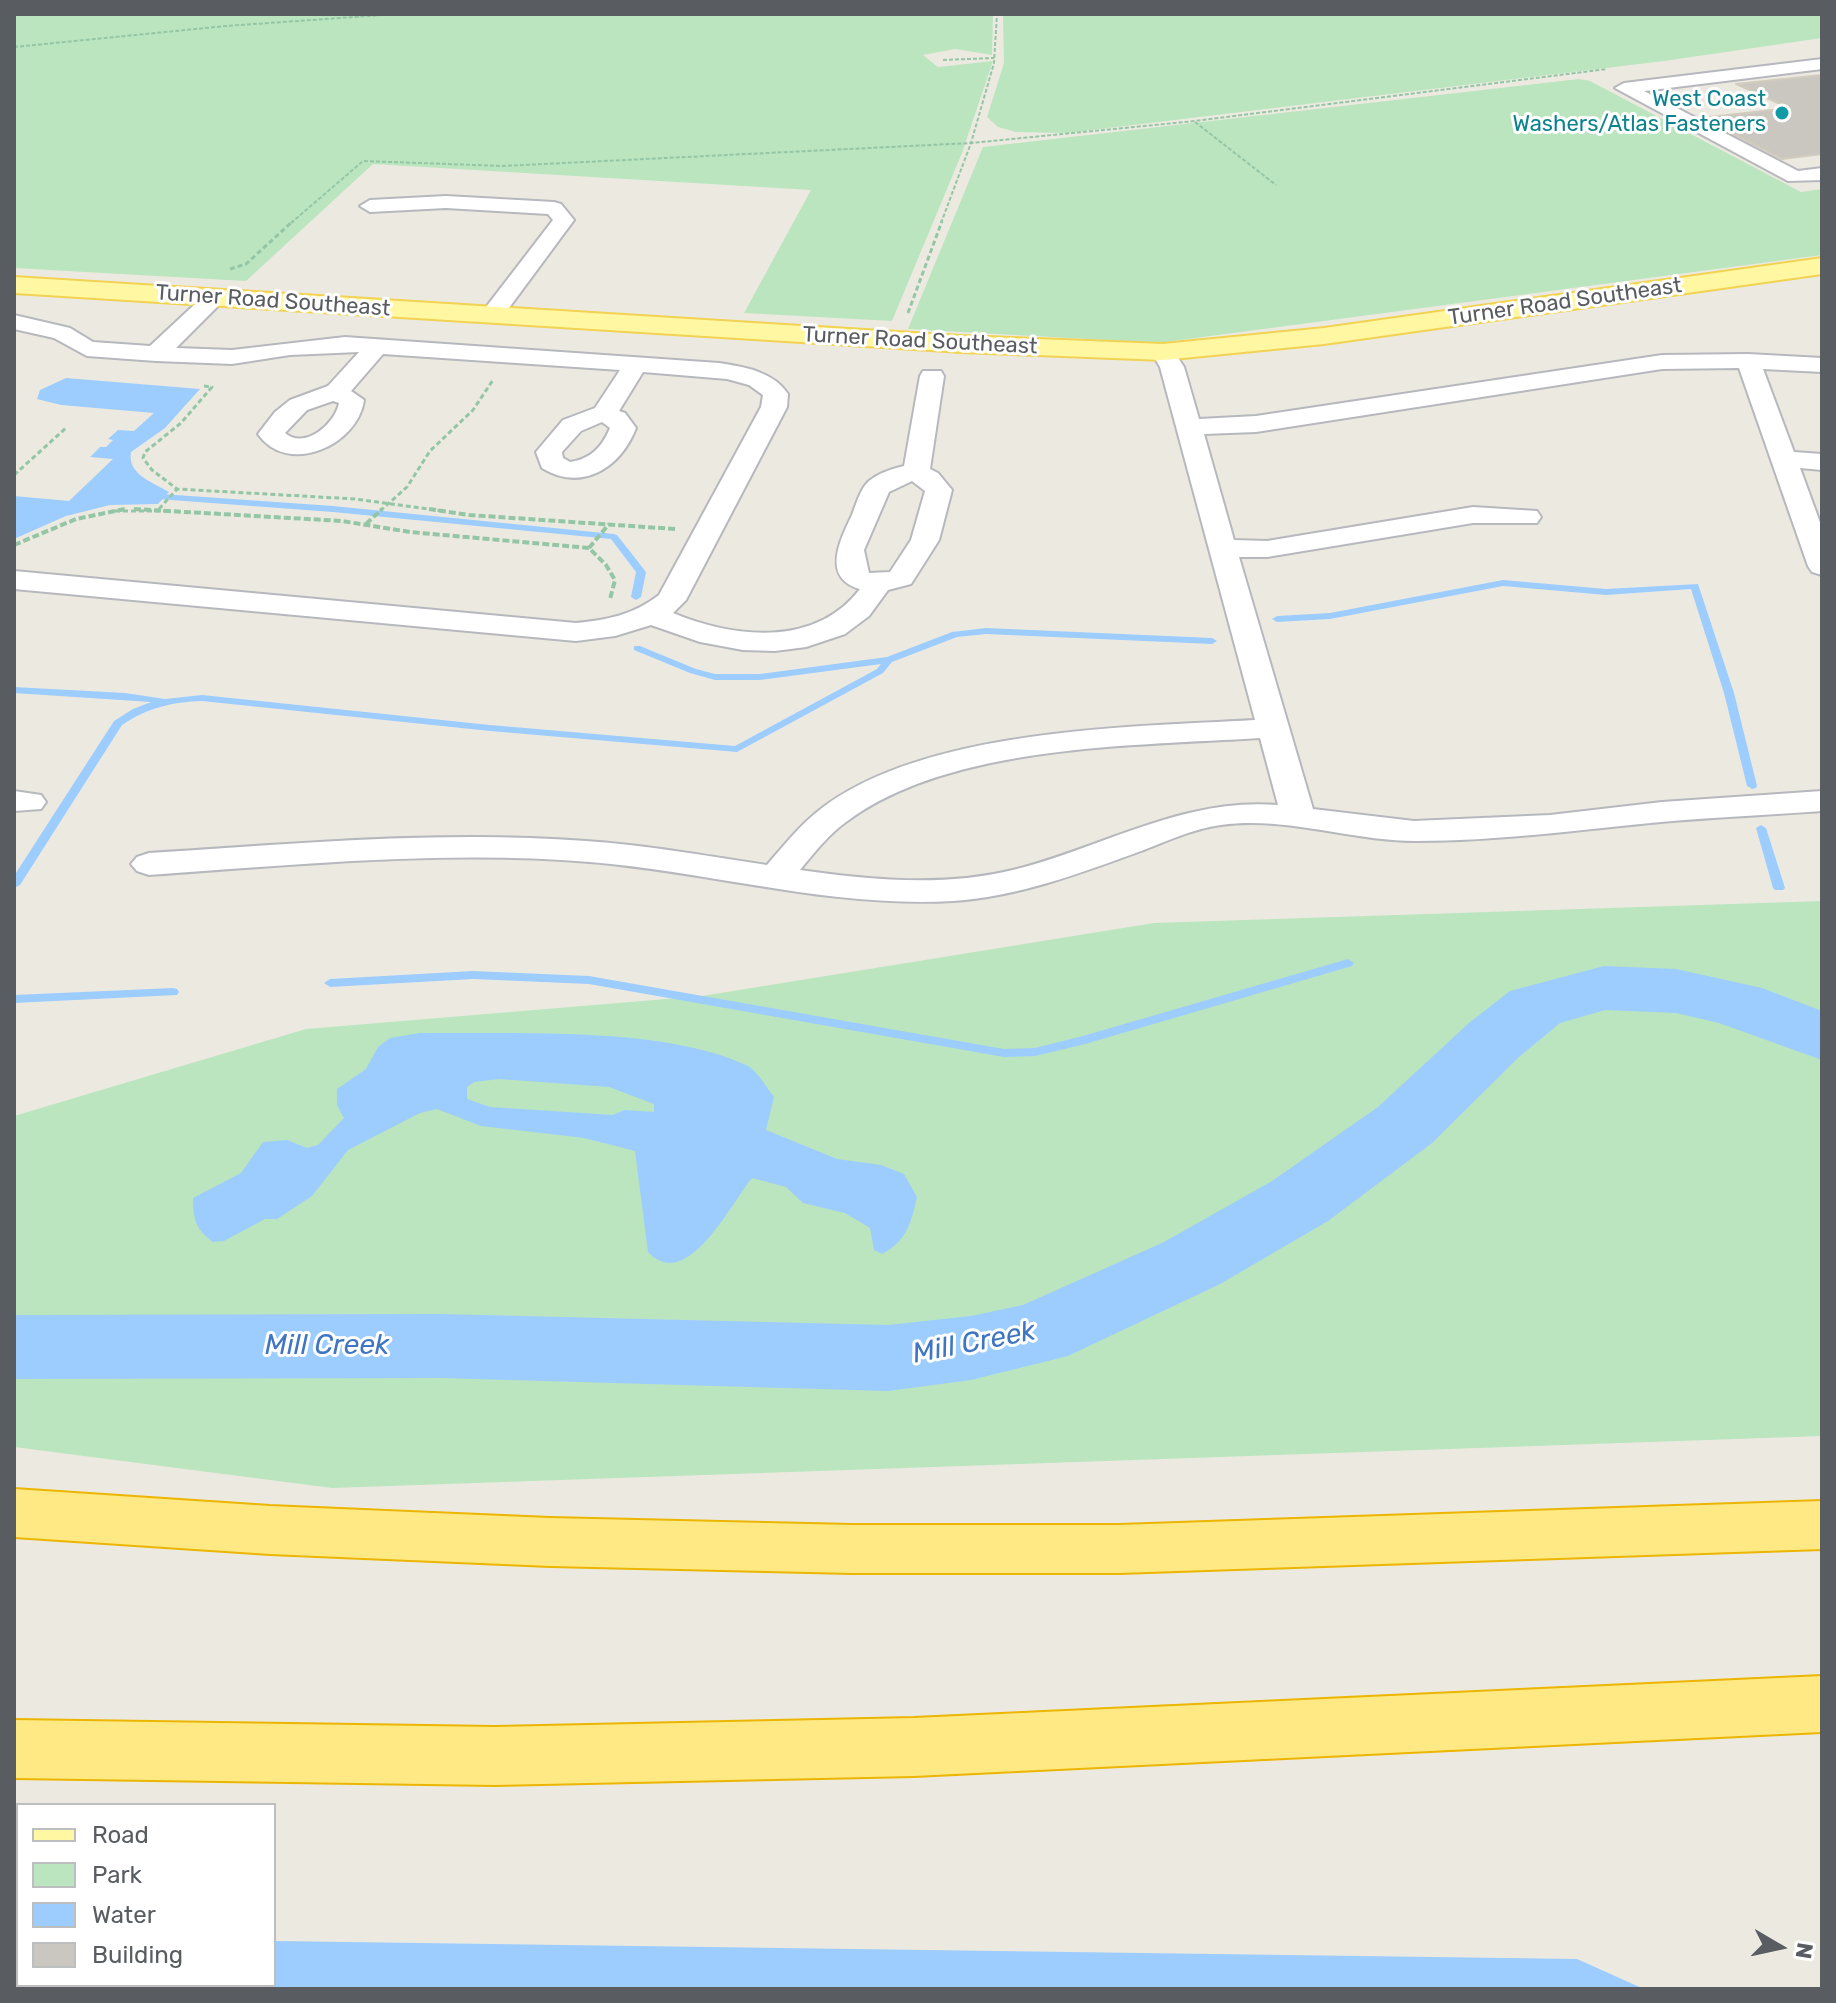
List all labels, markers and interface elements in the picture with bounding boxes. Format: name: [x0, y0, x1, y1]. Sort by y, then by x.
place label: West Coast Washers/Atlas Fasteners: [1513, 87, 1766, 138]
marker: West Coast Washers/Atlas Fasteners: [1773, 104, 1791, 122]
street label: Turner Road Southeast: [1447, 273, 1683, 331]
street label: Turner Road Southeast: [155, 280, 391, 322]
street label: Turner Road Southeast: [802, 322, 1038, 360]
water label: Mill Creek: [910, 1315, 1038, 1371]
water label: Mill Creek: [265, 1329, 389, 1363]
legend: [16, 1803, 276, 1987]
text: Road: [92, 1821, 149, 1849]
text: Park: [92, 1861, 142, 1889]
text: Water: [92, 1901, 156, 1929]
north arrow: [1740, 1907, 1820, 1987]
text: Building: [92, 1941, 183, 1969]
text: N: [1790, 1941, 1819, 1961]

